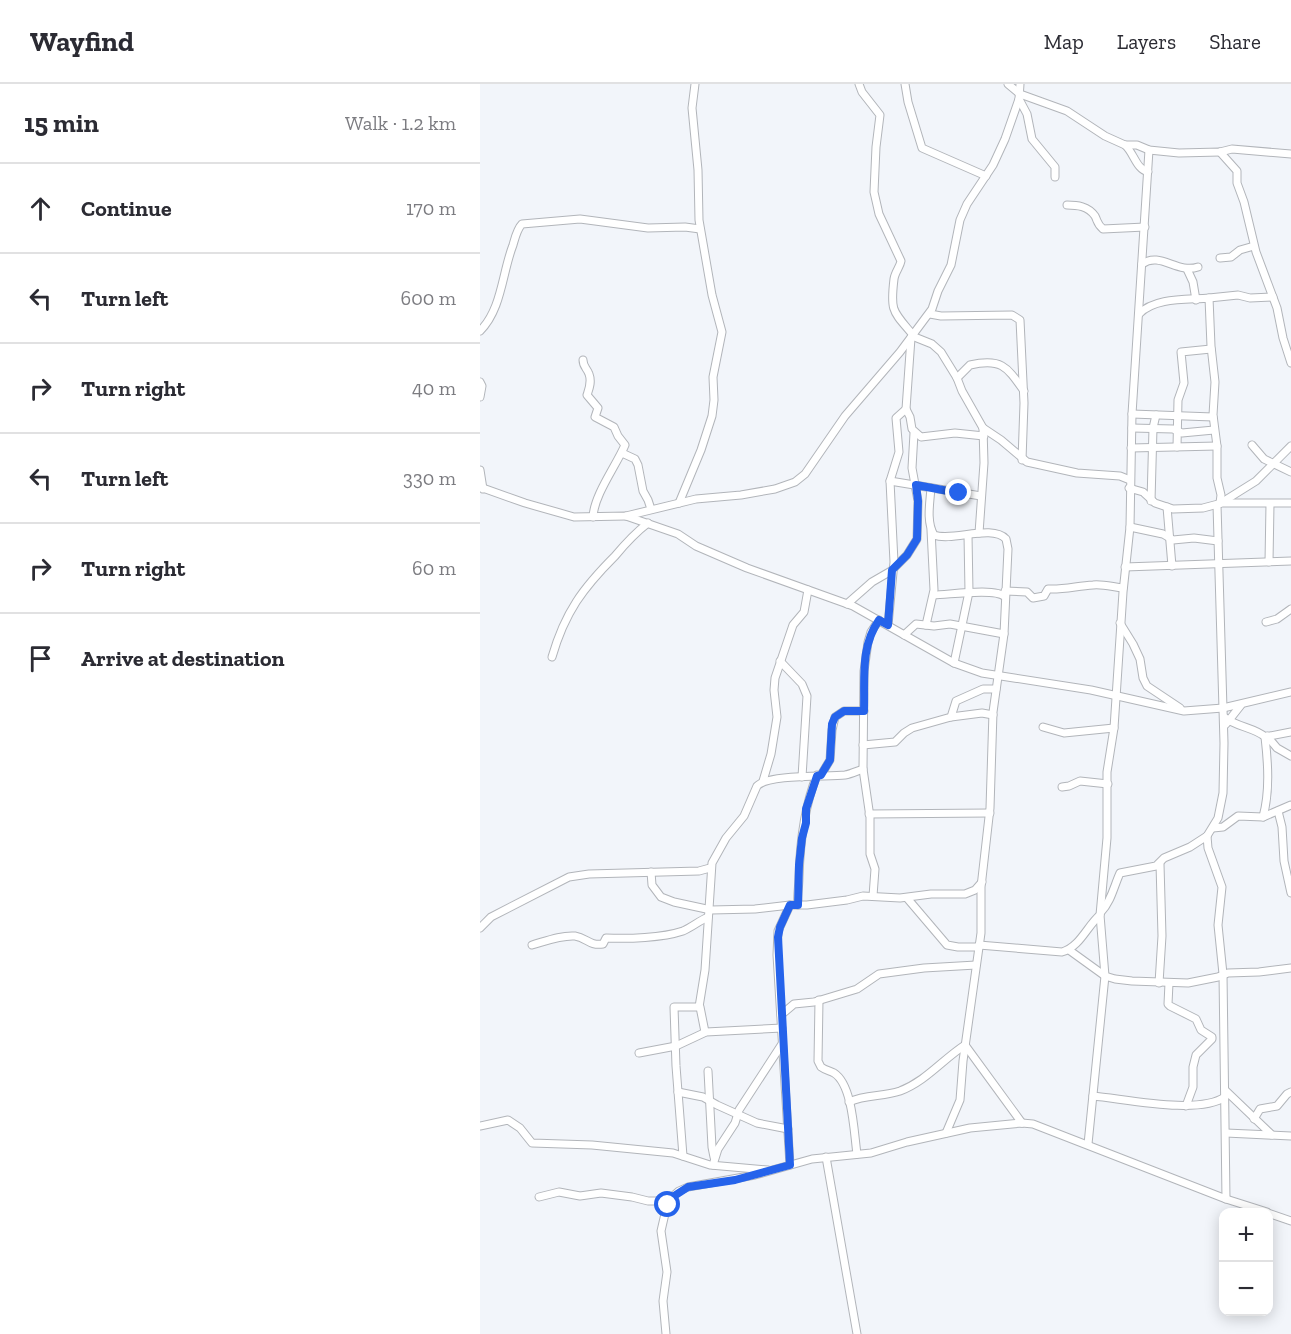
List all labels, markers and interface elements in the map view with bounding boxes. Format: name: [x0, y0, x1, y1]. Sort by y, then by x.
text: Wayfind: [30, 25, 134, 58]
text: Map: [1044, 29, 1084, 54]
text: Layers: [1117, 29, 1176, 54]
text: Share: [1209, 29, 1261, 54]
text: 15 min: [24, 107, 99, 139]
text: Walk · 1.2 km: [345, 111, 456, 135]
icon: ahead: [24, 192, 57, 225]
text: Continue: [81, 195, 172, 222]
text: 170 m: [406, 196, 456, 220]
icon: left: [24, 282, 57, 315]
text: Turn left: [81, 285, 168, 312]
text: 600 m: [401, 286, 456, 310]
icon: right: [24, 372, 57, 405]
text: Turn right: [81, 375, 185, 402]
text: 40 m: [412, 376, 456, 400]
icon: left: [24, 462, 57, 495]
text: Turn left: [81, 465, 168, 492]
text: 330 m: [403, 466, 456, 490]
route end: [945, 479, 971, 505]
icon: right: [24, 552, 57, 585]
text: Turn right: [81, 555, 185, 582]
text: 60 m: [412, 556, 456, 580]
icon: arrive: [24, 642, 57, 675]
text: Arrive at destination: [81, 645, 284, 672]
route start: [654, 1191, 680, 1217]
map controls: [1219, 1208, 1273, 1316]
button: +: [1219, 1208, 1273, 1262]
button: −: [1219, 1262, 1273, 1316]

